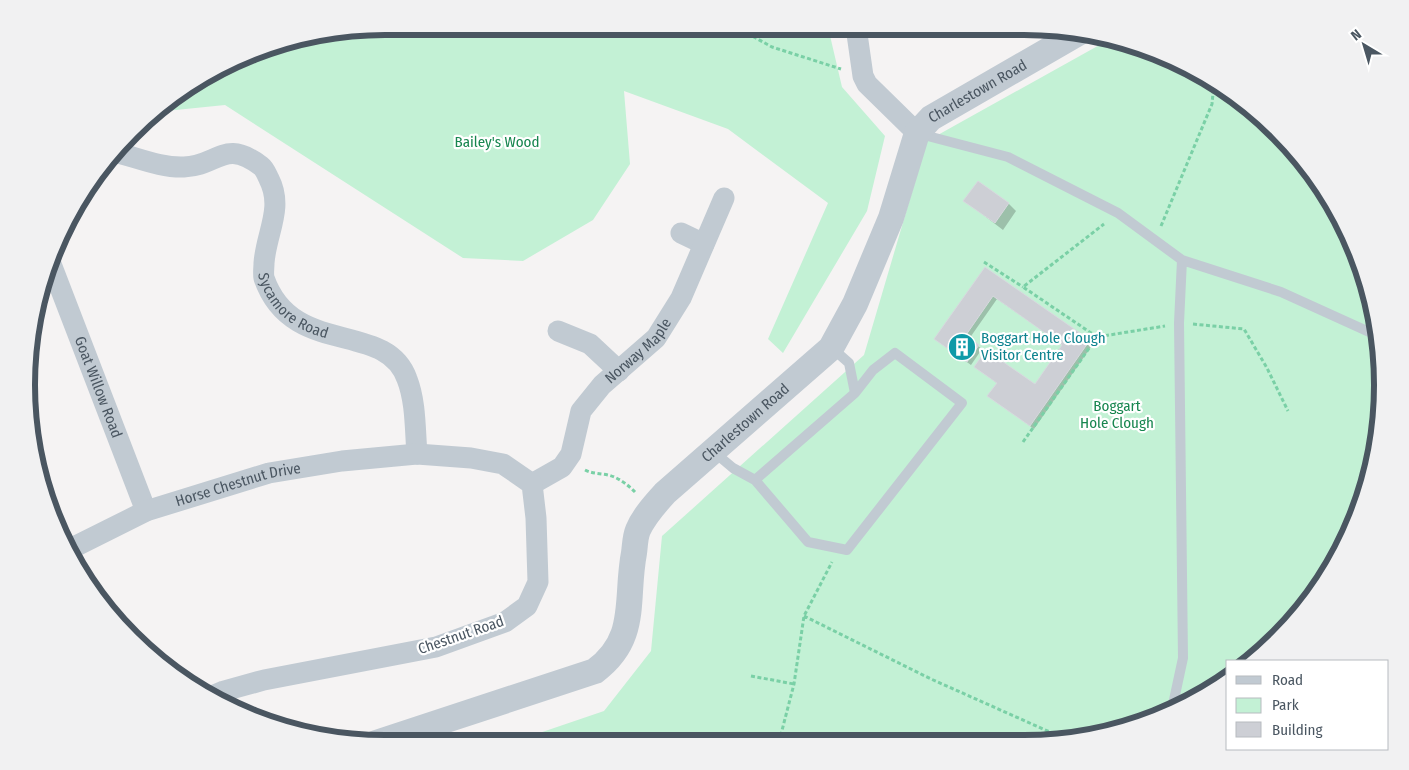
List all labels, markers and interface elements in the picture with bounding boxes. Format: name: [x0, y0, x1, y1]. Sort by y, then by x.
north arrow: [1339, 20, 1389, 70]
text: N: [1348, 26, 1365, 44]
street label: Charlestown Road: [925, 56, 1030, 127]
park label: Bailey's Wood: [455, 133, 539, 151]
street label: Sycamore Road: [254, 272, 331, 342]
street label: Norway Maple: [601, 315, 675, 387]
place label: Boggart Hole Clough Visitor Centre: [981, 329, 1106, 364]
building icon: Boggart Hole Clough Visitor Centre: [947, 332, 977, 362]
street label: Goat Willow Road: [71, 334, 126, 441]
street label: Charlestown Road: [698, 380, 793, 466]
park label: Boggart Hole Clough: [1080, 397, 1154, 432]
street label: Horse Chestnut Drive: [173, 459, 302, 510]
street label: Chestnut Road: [416, 612, 506, 658]
legend: [1226, 660, 1389, 750]
text: Road: [1272, 671, 1303, 689]
text: Park: [1272, 696, 1299, 714]
text: Building: [1272, 721, 1323, 739]

